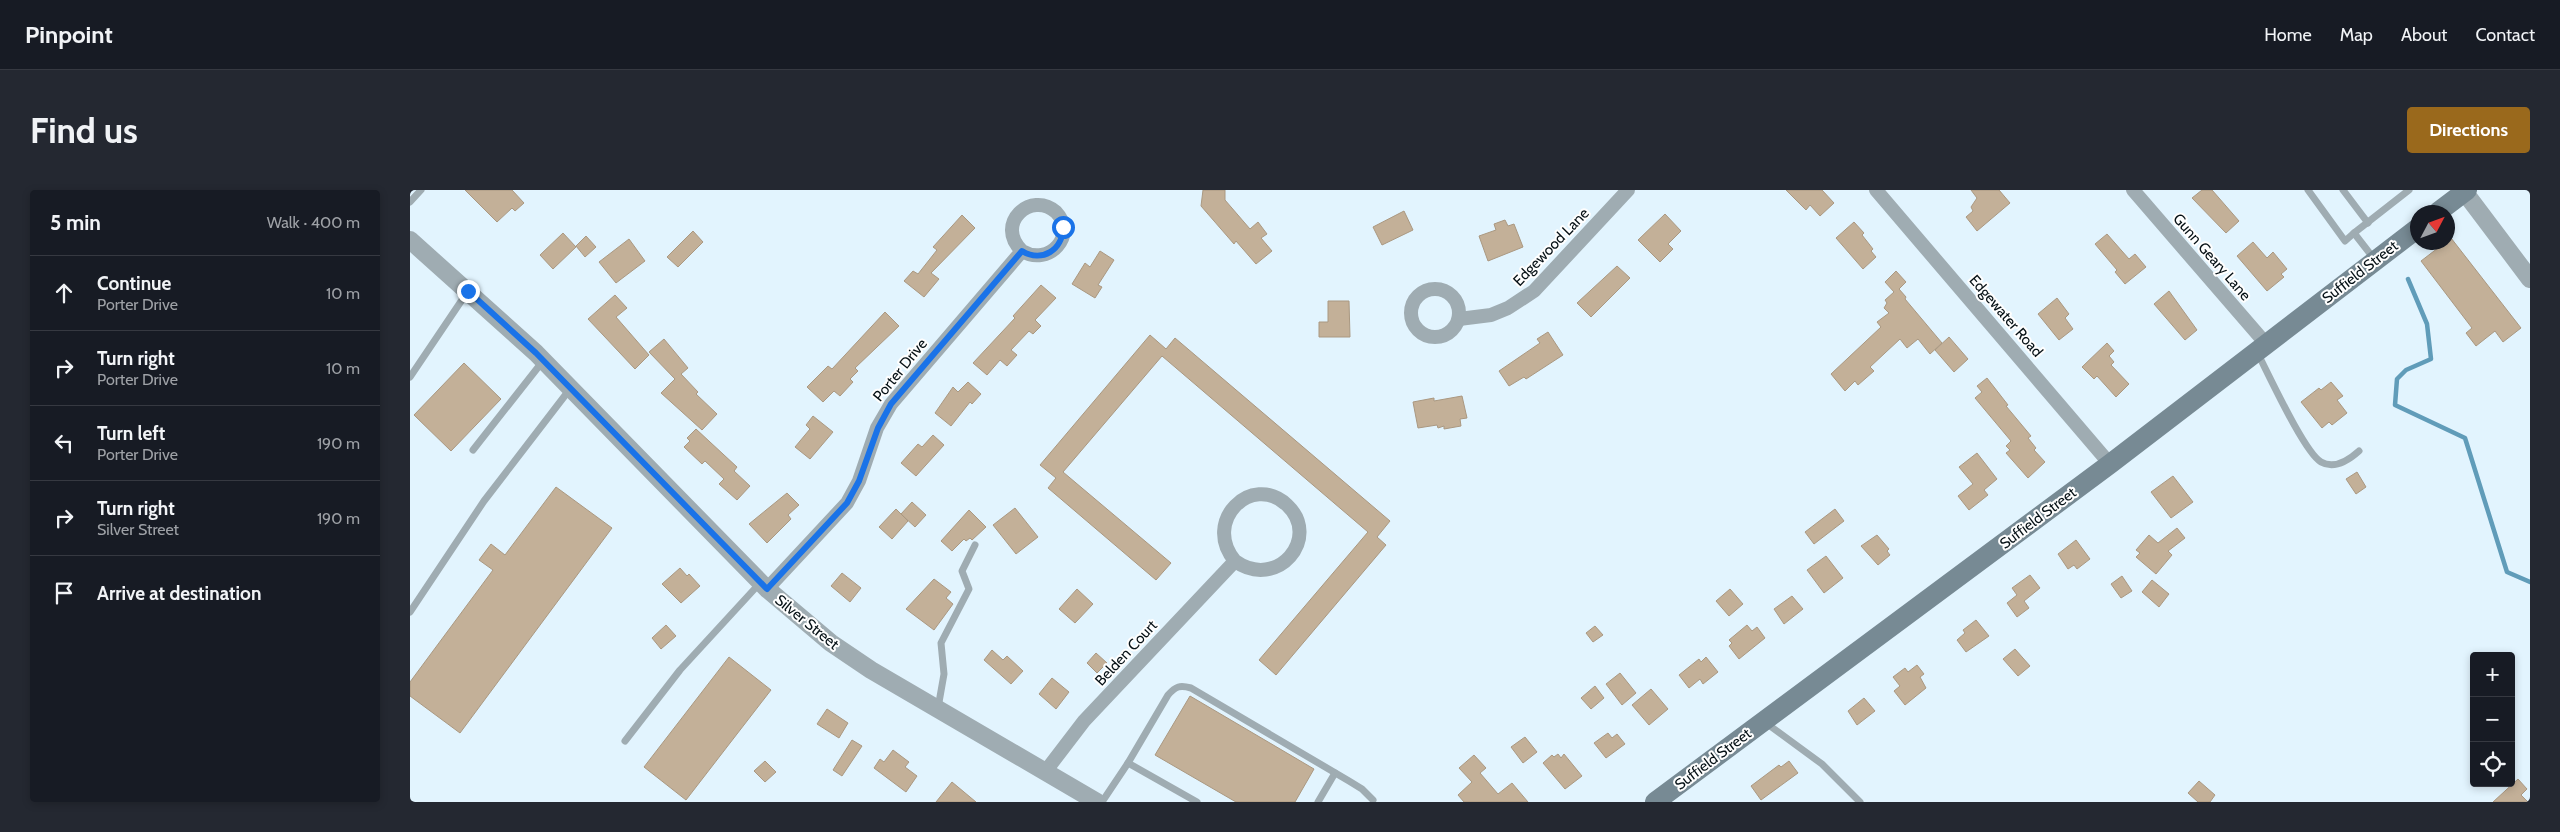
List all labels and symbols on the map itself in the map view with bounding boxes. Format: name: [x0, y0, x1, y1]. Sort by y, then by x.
street label: Edgewood Lane: [1509, 204, 1593, 290]
north arrow: [2410, 205, 2455, 250]
street label: Gunn Geary Lane: [2169, 210, 2255, 304]
route start: [1052, 216, 1075, 239]
street label: Suffield Street: [2319, 237, 2401, 307]
street label: Edgewater Road: [1966, 271, 2046, 361]
route end: [457, 280, 480, 303]
street label: Porter Drive: [869, 335, 931, 405]
street label: Suffield Street: [1996, 483, 2080, 553]
street label: Silver Street: [771, 591, 843, 653]
street label: Belden Court: [1091, 617, 1161, 689]
street label: Suffield Street: [1671, 724, 1755, 794]

